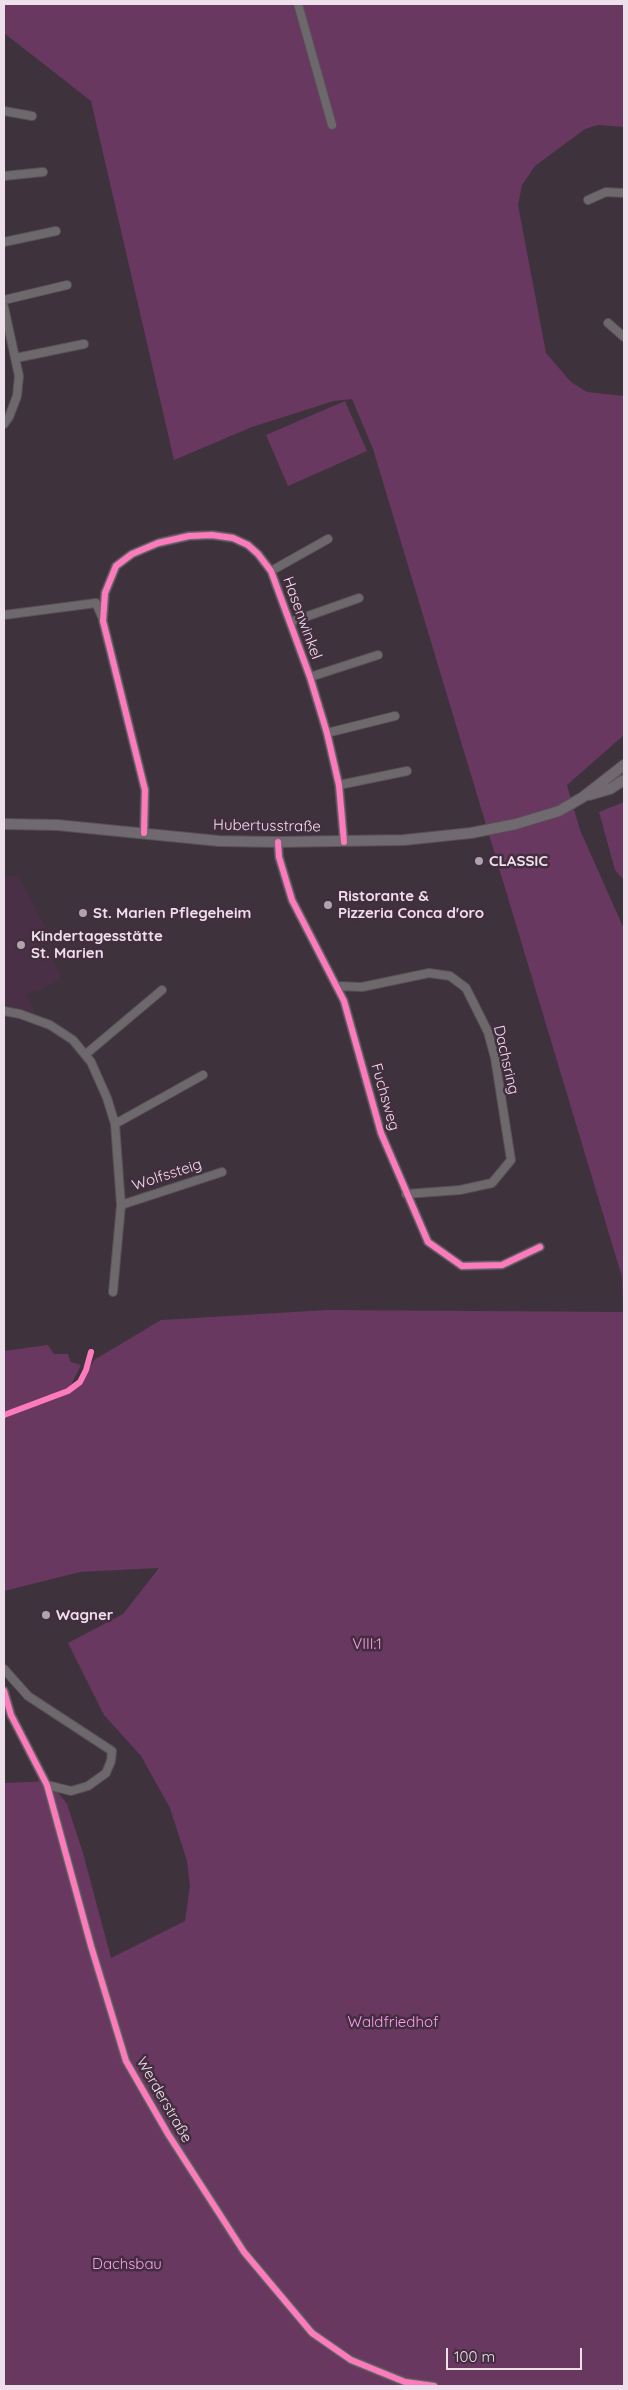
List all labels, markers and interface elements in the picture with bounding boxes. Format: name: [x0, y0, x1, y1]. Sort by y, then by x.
street label: Hasenwinkel: [279, 574, 325, 662]
street label: Hubertusstraße: [213, 816, 321, 836]
place label: CLASSIC: [489, 852, 548, 870]
marker: CLASSIC: [473, 855, 485, 867]
place label: Ristorante & Pizzeria Conca d'oro: [338, 887, 484, 922]
marker: Ristorante & Pizzeria Conca d'oro: [322, 899, 334, 911]
place label: St. Marien Pflegeheim: [93, 904, 251, 922]
marker: St. Marien Pflegeheim: [77, 907, 89, 919]
place label: Kindertagesstätte St. Marien: [31, 927, 163, 962]
marker: Kindertagesstätte St. Marien: [15, 939, 27, 951]
street label: Dachsring: [489, 1024, 523, 1096]
street label: Fuchsweg: [367, 1061, 403, 1133]
street label: Wolfssteig: [130, 1155, 204, 1195]
place label: Wagner: [56, 1606, 113, 1624]
marker: Wagner: [40, 1609, 52, 1621]
park label: VIII:1: [352, 1635, 382, 1653]
park label: Waldfriedhof: [348, 2013, 438, 2031]
street label: Werderstraße: [132, 2054, 196, 2146]
park label: Dachsbau: [92, 2255, 162, 2273]
scale bar: [448, 2338, 584, 2370]
text: 100 m: [454, 2347, 495, 2366]

